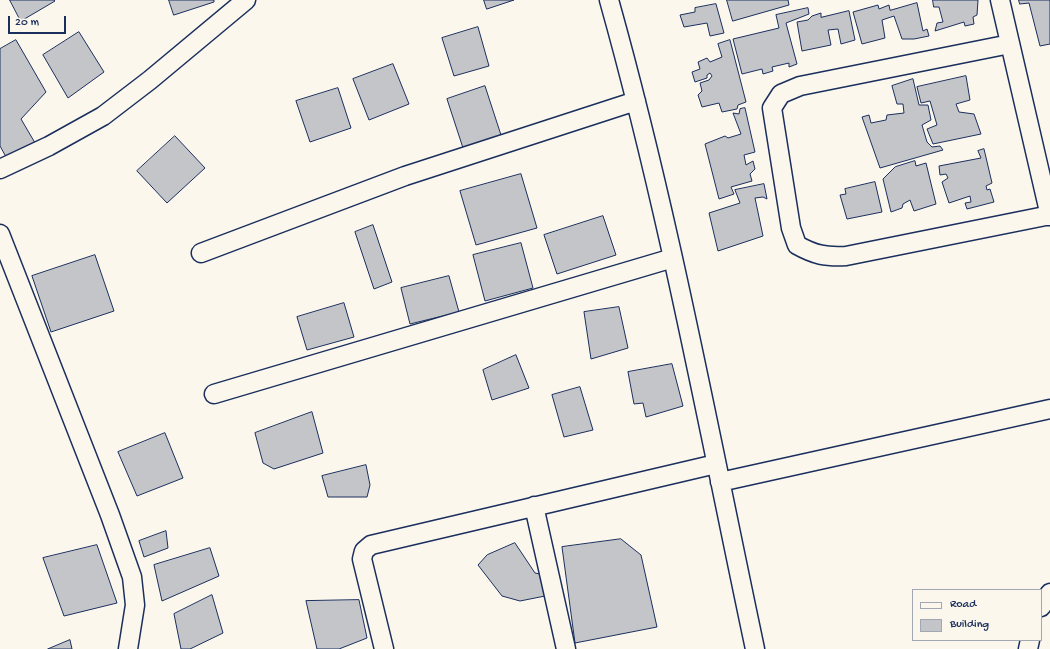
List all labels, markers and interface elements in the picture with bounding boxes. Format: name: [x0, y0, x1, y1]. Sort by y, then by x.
scale bar: [10, 8, 68, 34]
text: 20 m: [15, 16, 39, 30]
legend: [912, 589, 1042, 641]
text: Road: [950, 598, 976, 612]
text: Building: [950, 618, 989, 632]

